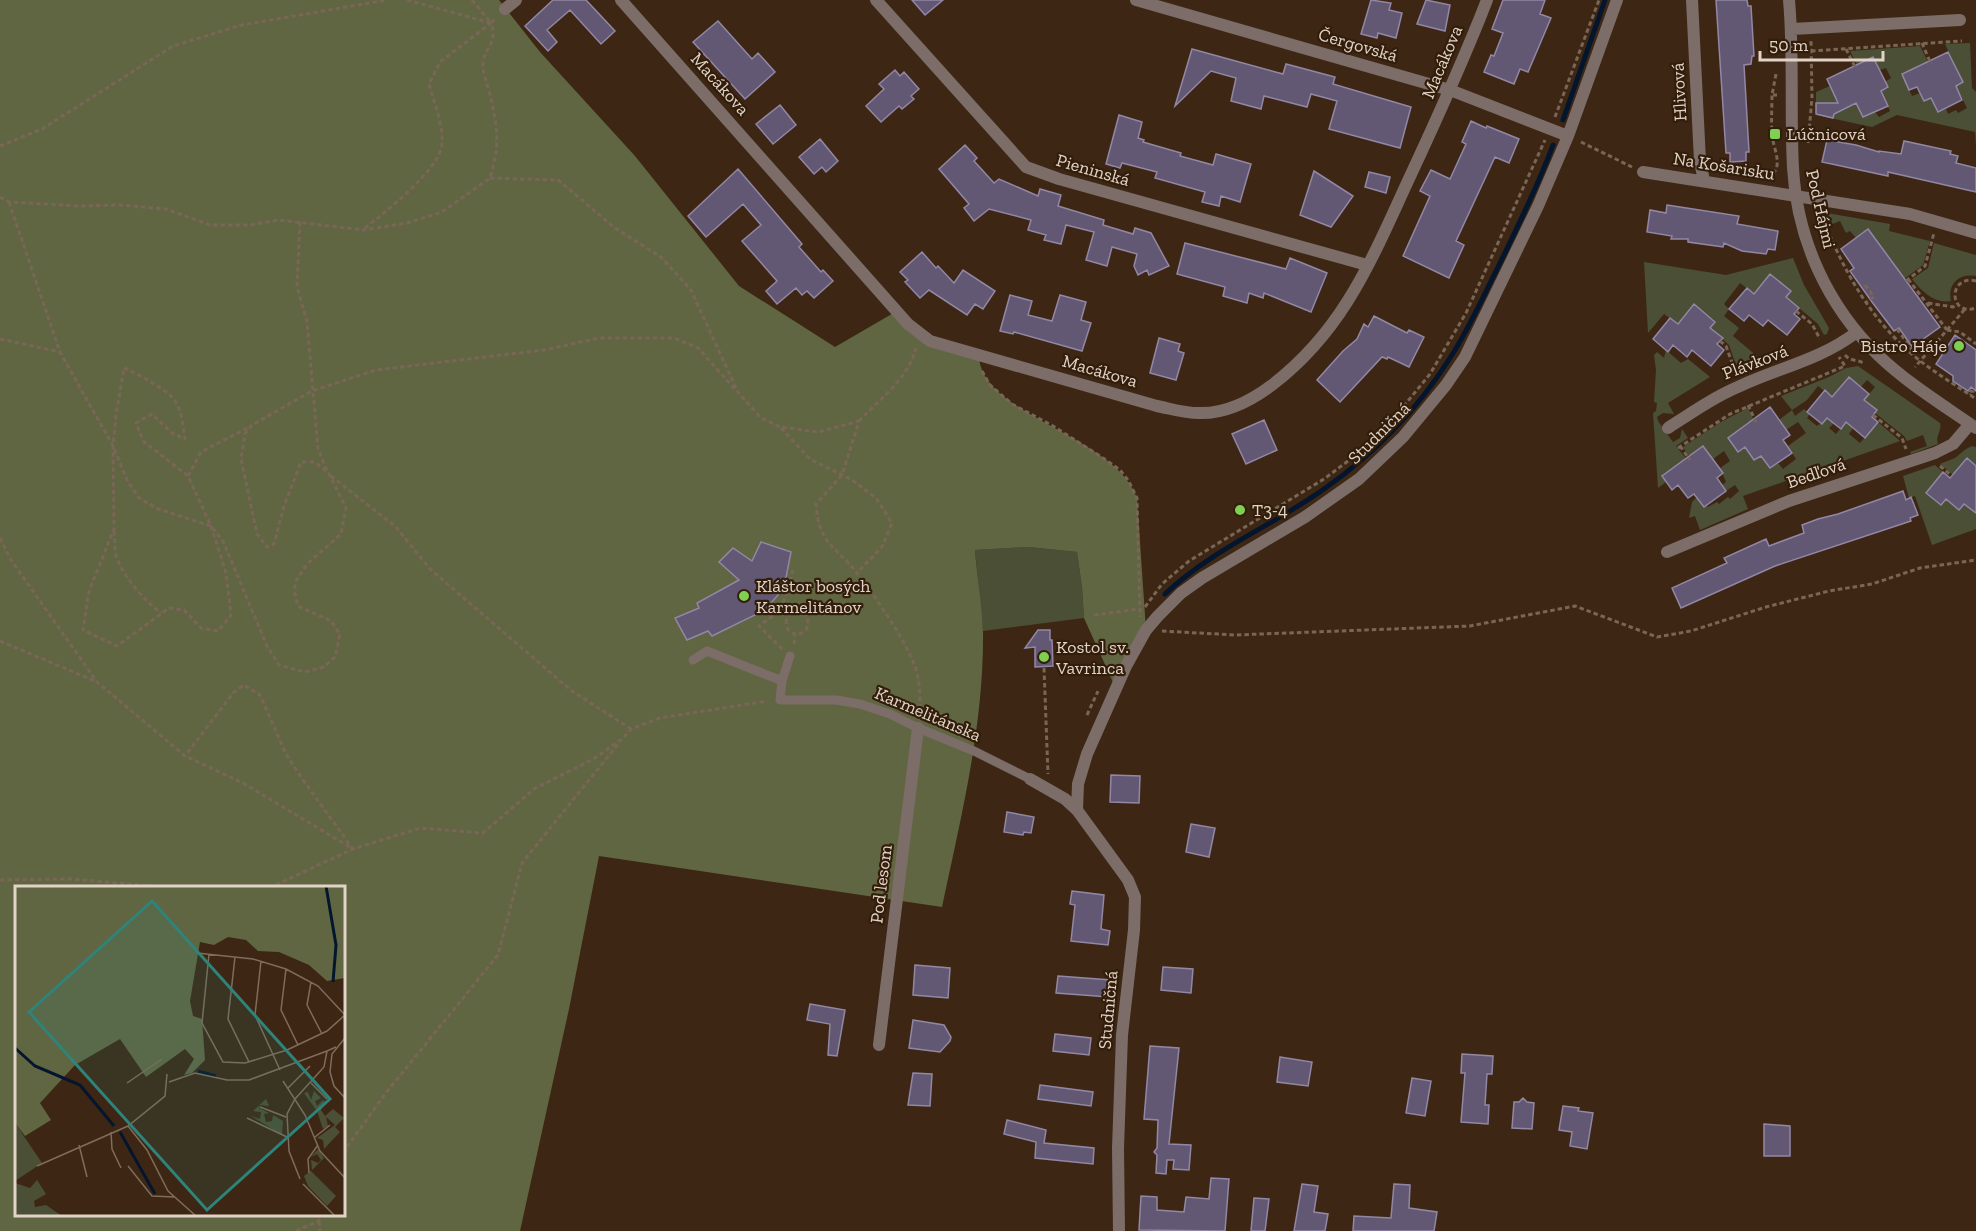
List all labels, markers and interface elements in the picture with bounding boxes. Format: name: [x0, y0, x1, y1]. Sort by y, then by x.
street label: Macákova: [1417, 22, 1467, 102]
street label: Čergovská: [1316, 23, 1400, 67]
scale bar: [1760, 24, 1883, 62]
text: 50 m: [1769, 34, 1809, 56]
street label: Macákova: [686, 48, 754, 120]
street label: Hlivová: [1666, 62, 1692, 122]
place label: Lúčnicová: [1787, 123, 1866, 145]
marker: Lúčnicová: [1768, 127, 1782, 141]
street label: Na Košarisku: [1672, 147, 1776, 185]
street label: Pieninská: [1054, 149, 1133, 191]
street label: Pod Hájmi: [1801, 167, 1841, 251]
place label: Bistro Háje: [1861, 335, 1947, 357]
street label: Plávková: [1719, 339, 1791, 384]
marker: Bistro Háje: [1952, 339, 1966, 353]
street label: Macákova: [1060, 350, 1140, 392]
street label: Studničná: [1343, 397, 1415, 469]
street label: Bedľová: [1784, 453, 1849, 493]
place label: T3-4: [1252, 499, 1288, 521]
marker: T3-4: [1233, 503, 1247, 517]
place label: Kláštor bosých Karmelitánov: [756, 575, 870, 618]
marker: Kláštor bosých Karmelitánov: [737, 589, 751, 603]
place label: Kostol sv. Vavrinca: [1055, 636, 1129, 679]
marker: Kostol sv. Vavrinca: [1037, 650, 1051, 664]
street label: Karmelitánska: [872, 682, 985, 746]
street label: Pod lesom: [865, 843, 897, 925]
inset map: [15, 886, 345, 1216]
street label: Studničná: [1094, 969, 1122, 1050]

